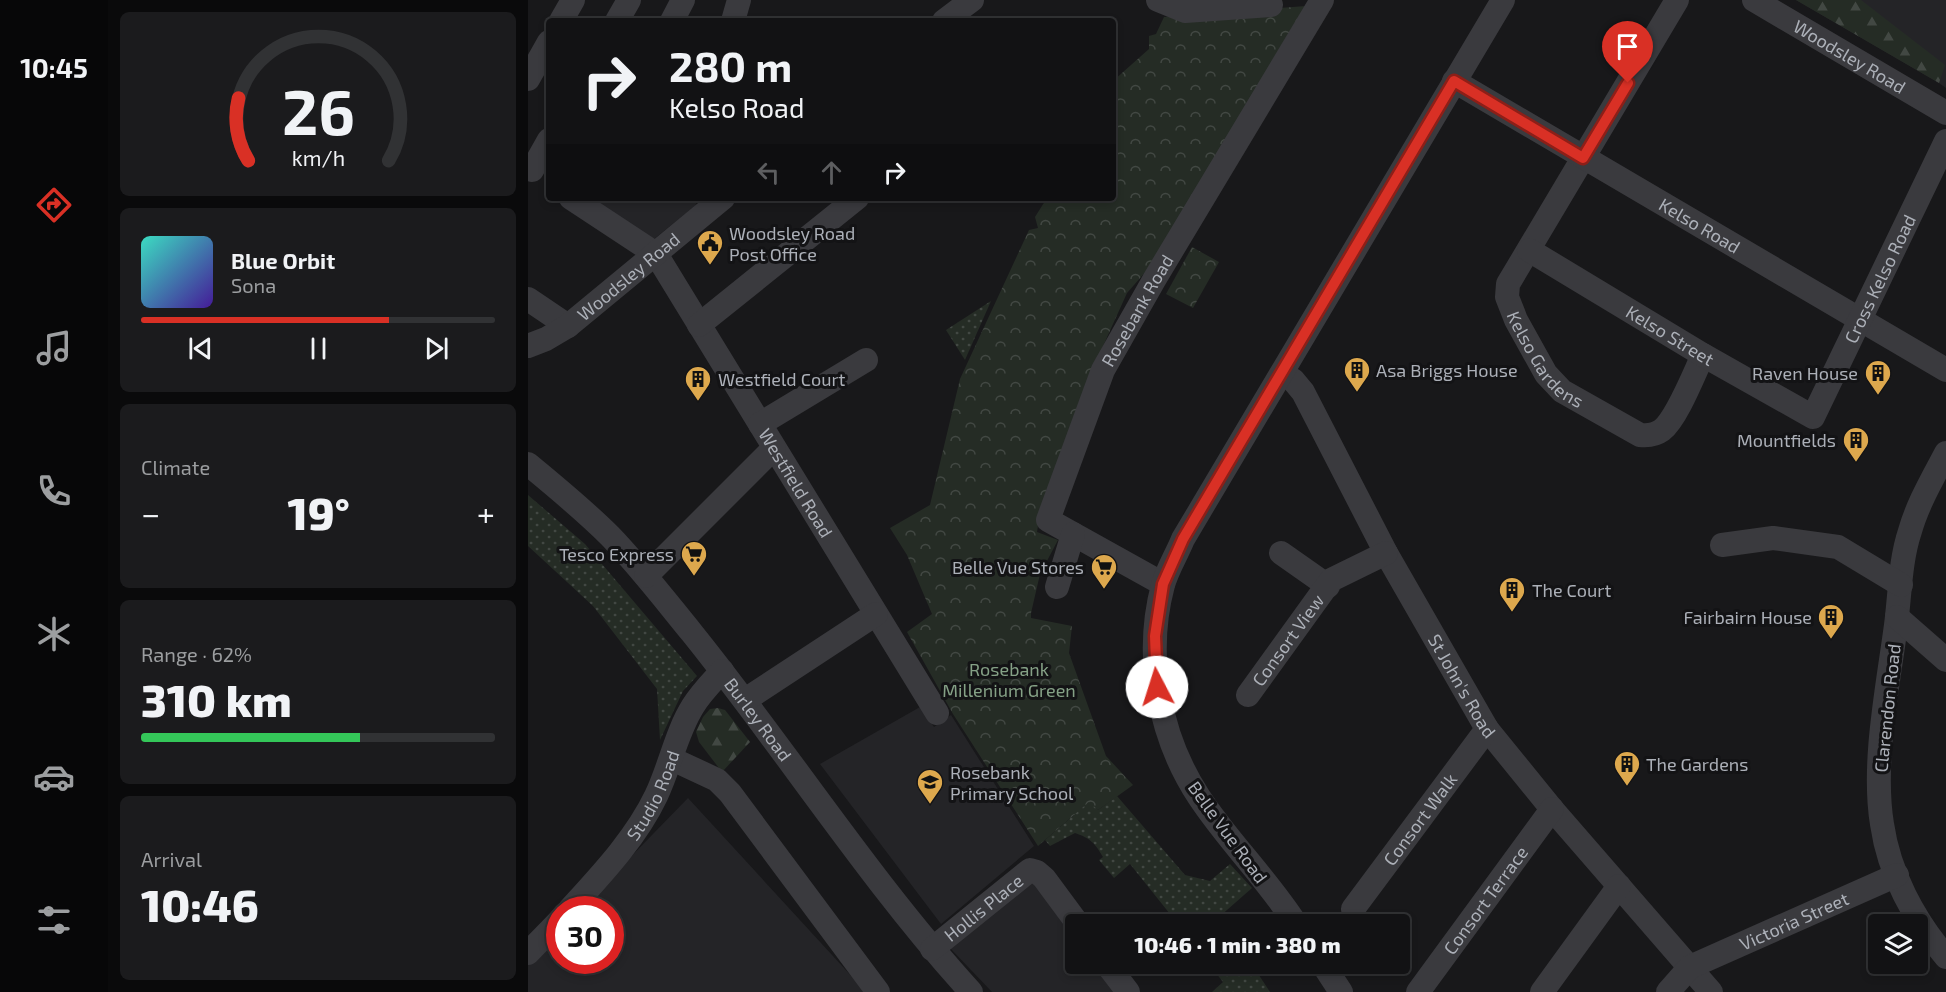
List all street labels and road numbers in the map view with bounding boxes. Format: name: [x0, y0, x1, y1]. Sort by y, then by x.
street label: Woodsley Road: [1790, 15, 1910, 98]
street label: Kelso Road: [1655, 193, 1744, 258]
street label: Cross Kelso Road: [1839, 211, 1920, 347]
street label: Woodsley Road: [573, 228, 684, 325]
street label: Rosebank Road: [1096, 251, 1178, 370]
street label: Kelso Street: [1622, 300, 1718, 370]
street label: Kelso Gardens: [1503, 308, 1587, 412]
street label: Westfield Road: [754, 424, 838, 541]
street label: Consort View: [1247, 590, 1328, 690]
street label: St John's Road: [1424, 630, 1501, 742]
street label: Clarendon Road: [1869, 643, 1905, 773]
street label: Burley Road: [720, 673, 797, 765]
street label: Studio Road: [621, 747, 684, 845]
street label: Consort Walk: [1378, 769, 1461, 870]
street label: Belle Vue Road: [1184, 777, 1272, 887]
street label: Consort Terrace: [1438, 842, 1532, 958]
street label: Hollis Place: [940, 869, 1027, 946]
street label: Victoria Street: [1736, 887, 1852, 955]

